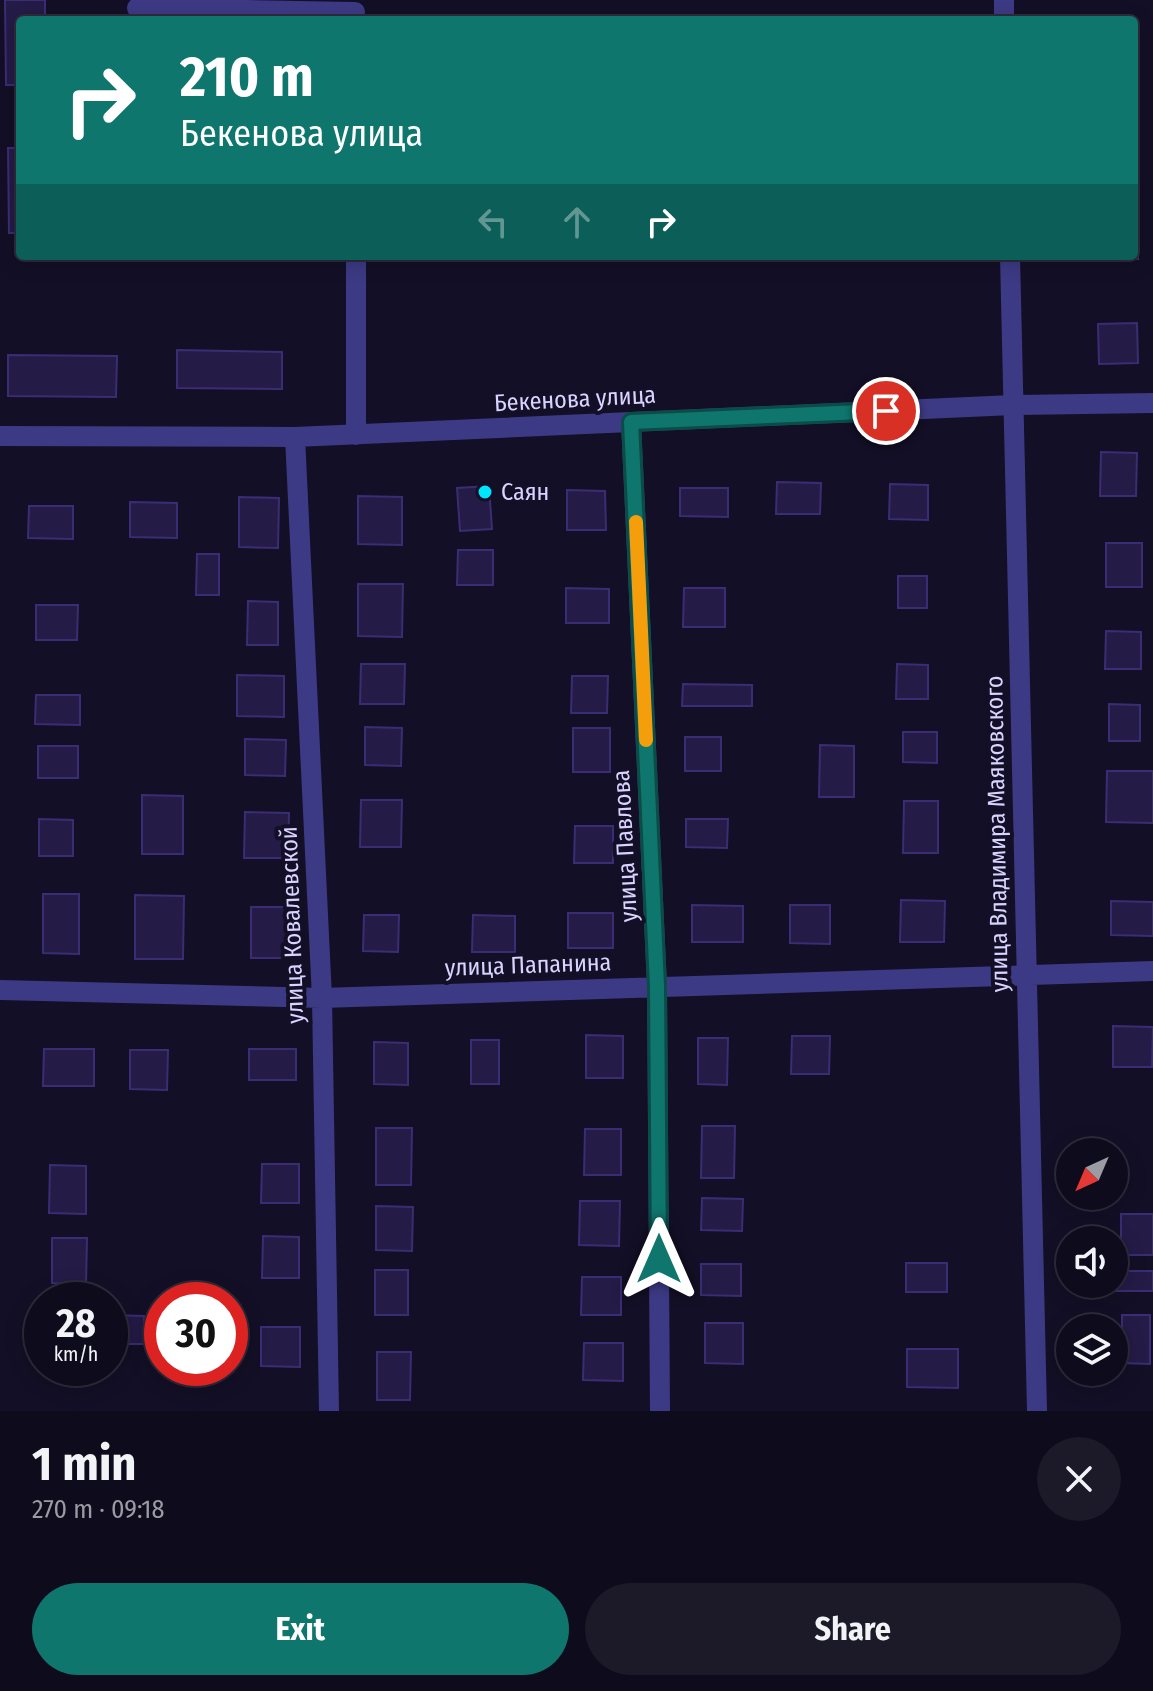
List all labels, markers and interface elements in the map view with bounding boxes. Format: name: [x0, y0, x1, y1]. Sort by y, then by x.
text: 210 m: [180, 44, 314, 111]
icon: right: [48, 48, 152, 152]
text: Бекенова улица: [180, 112, 423, 156]
icon: left: [471, 200, 515, 244]
icon: ahead: [555, 200, 599, 244]
icon: right: [639, 200, 683, 244]
pin: [852, 377, 920, 445]
street label: Бекенова улица: [493, 381, 657, 417]
icon: arrive: [864, 389, 908, 433]
place label: Саян: [501, 478, 549, 506]
marker: Саян: [476, 483, 494, 501]
street label: улица Владимира Маяковского: [980, 675, 1014, 993]
street label: улица Павлова: [607, 769, 643, 923]
street label: улица Ковалевской: [275, 826, 309, 1024]
street label: улица Папанина: [444, 948, 612, 982]
north arrow: [1056, 1138, 1128, 1210]
map controls: [1056, 1138, 1128, 1386]
position arrow: [617, 1217, 701, 1301]
button: sound: [1056, 1226, 1128, 1298]
speed limit sign: 30: [144, 1282, 248, 1386]
text: 28: [56, 1300, 96, 1348]
button: layers: [1056, 1314, 1128, 1386]
text: km/h: [54, 1342, 98, 1366]
text: 1 min: [32, 1435, 137, 1493]
button: close: [1037, 1437, 1121, 1521]
text: 270 m · 09:18: [32, 1494, 164, 1525]
button: Exit: [32, 1583, 569, 1675]
button: Share: [585, 1583, 1121, 1675]

